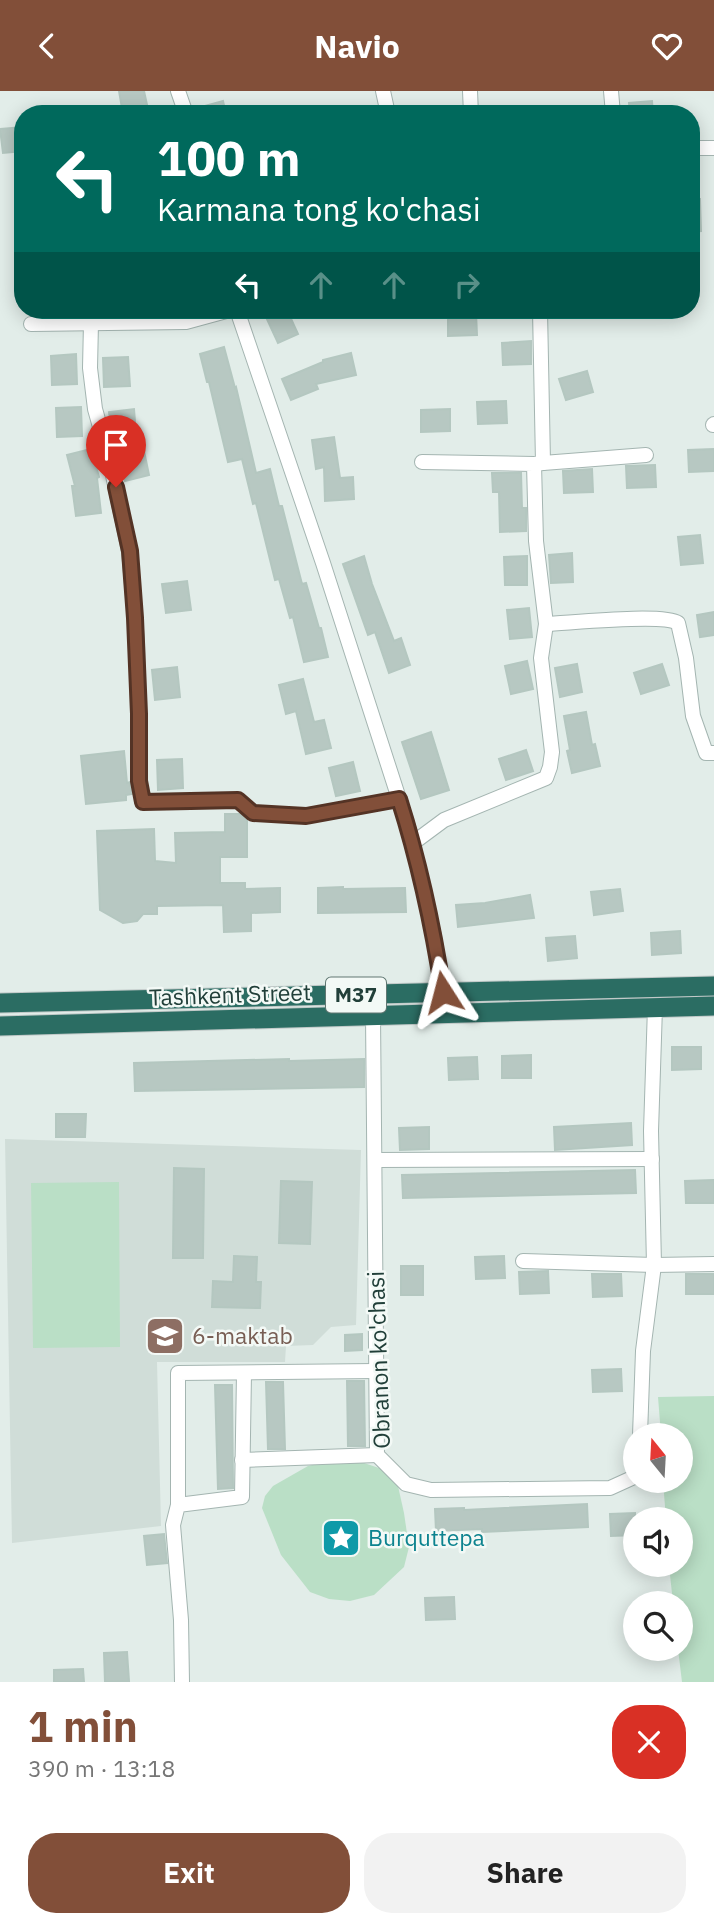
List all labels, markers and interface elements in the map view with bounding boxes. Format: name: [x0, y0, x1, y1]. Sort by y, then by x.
text: Navio: [314, 25, 400, 67]
icon: back: [28, 27, 66, 65]
icon: heart: [648, 27, 686, 65]
text: 100 m: [157, 126, 301, 189]
icon: left: [42, 133, 133, 224]
text: Karmana tong ko'chasi: [157, 188, 481, 230]
icon: left: [229, 266, 267, 304]
icon: ahead: [302, 266, 340, 304]
icon: ahead: [375, 266, 413, 304]
icon: right: [448, 266, 486, 304]
pin: [86, 415, 146, 487]
icon: arrive: [97, 426, 135, 464]
position arrow: [406, 955, 480, 1029]
street label: Tashkent Street: [148, 976, 311, 1012]
road number: M37: [326, 977, 386, 1013]
street label: Obranon ko'chasi: [360, 1271, 396, 1449]
school or university icon: 6-maktab: [144, 1315, 186, 1357]
place label: 6-maktab: [192, 1320, 293, 1350]
north arrow: [623, 1423, 693, 1493]
map controls: [623, 1423, 693, 1661]
button: sound: [623, 1507, 693, 1577]
place icon: Burquttepa: [320, 1517, 362, 1559]
place label: Burquttepa: [368, 1522, 485, 1552]
button: search: [623, 1591, 693, 1661]
text: 1 min: [28, 1699, 138, 1754]
button: close: [612, 1705, 686, 1779]
text: 390 m · 13:18: [28, 1753, 175, 1783]
button: Exit: [28, 1833, 350, 1913]
button: Share: [364, 1833, 686, 1913]

